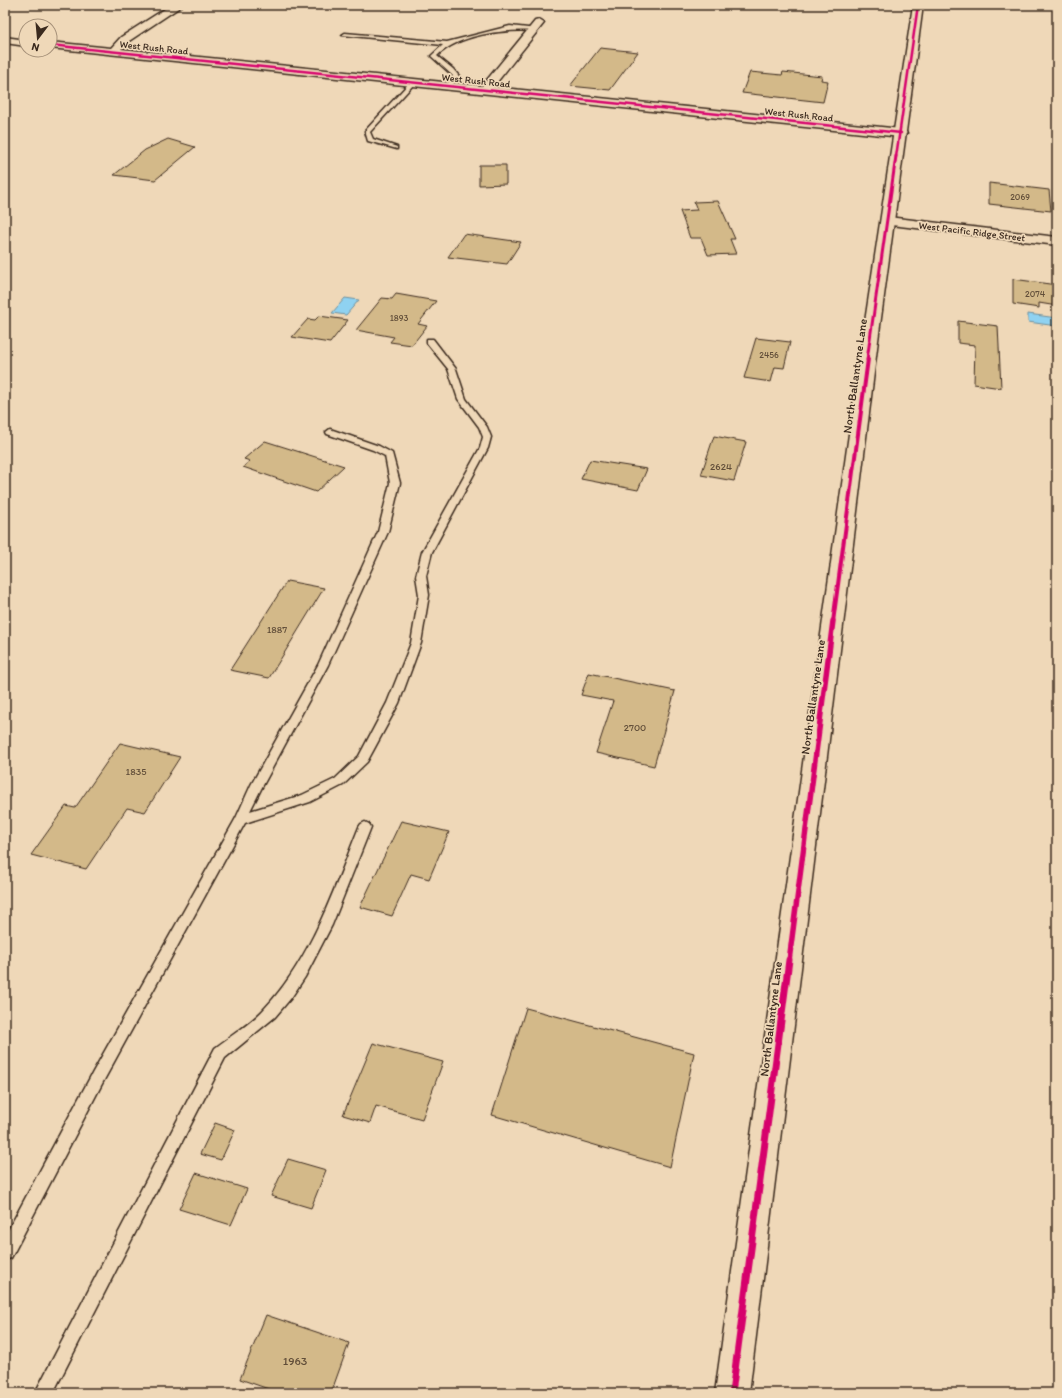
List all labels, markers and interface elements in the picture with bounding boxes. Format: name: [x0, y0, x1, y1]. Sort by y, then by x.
north arrow: [18, 18, 58, 58]
street label: West Rush Road: [119, 37, 190, 58]
text: N: [30, 40, 41, 54]
street label: West Rush Road: [441, 70, 512, 91]
street label: West Rush Road: [764, 104, 835, 125]
house number: 2069: [1010, 191, 1030, 202]
street label: West Pacific Ridge Street: [918, 219, 1026, 245]
house number: 2074: [1025, 288, 1046, 299]
house number: 1893: [390, 312, 408, 323]
street label: North Ballantyne Lane: [840, 317, 870, 434]
house number: 2456: [759, 349, 779, 360]
house number: 2624: [710, 460, 732, 473]
house number: 1887: [267, 623, 287, 636]
street label: North Ballantyne Lane: [798, 638, 828, 755]
house number: 2700: [624, 721, 646, 734]
house number: 1835: [126, 765, 146, 778]
street label: North Ballantyne Lane: [757, 960, 785, 1077]
house number: 1963: [283, 1354, 308, 1368]

